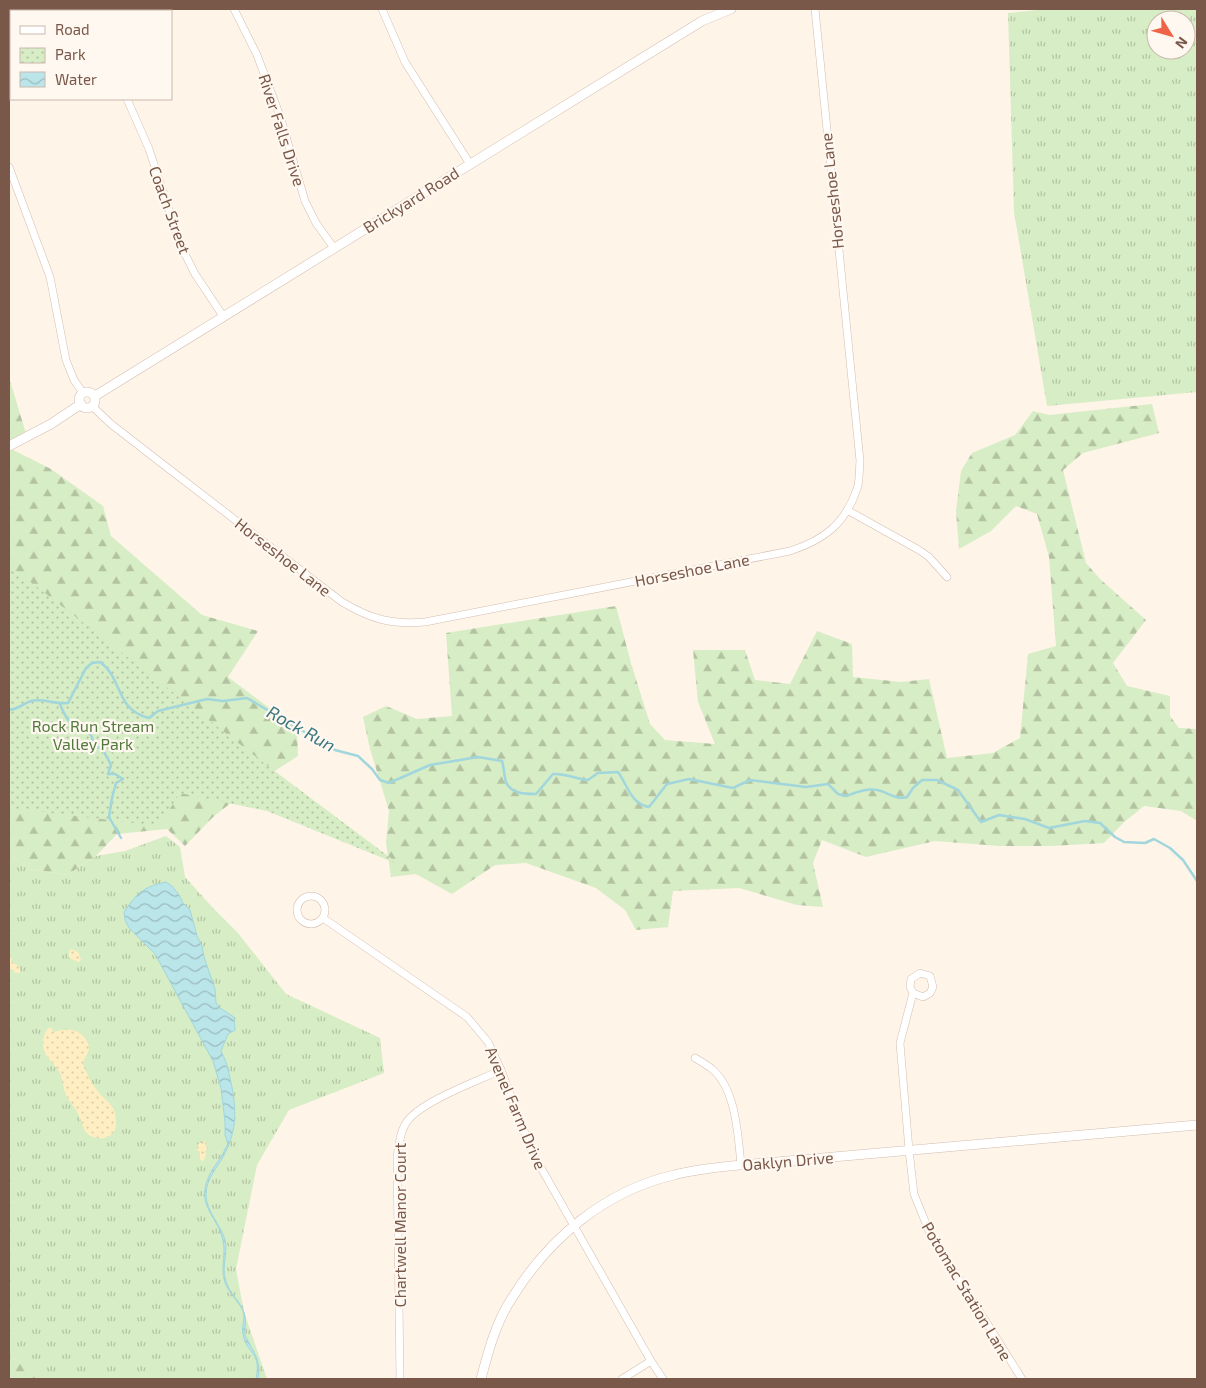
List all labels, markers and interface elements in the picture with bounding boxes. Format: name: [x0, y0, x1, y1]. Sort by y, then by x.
legend: [10, 10, 172, 100]
north arrow: [1146, 10, 1196, 60]
text: Road: [55, 20, 90, 38]
text: N: [1172, 34, 1192, 52]
text: Park: [55, 45, 86, 63]
text: Water: [55, 70, 97, 88]
street label: River Falls Drive: [255, 71, 310, 188]
street label: Horseshoe Lane: [816, 132, 847, 250]
street label: Coach Street: [146, 163, 195, 256]
street label: Brickyard Road: [359, 163, 462, 237]
street label: Horseshoe Lane: [232, 513, 335, 600]
street label: Horseshoe Lane: [633, 549, 751, 590]
water label: Rock Run: [263, 700, 340, 756]
park label: Rock Run Stream Valley Park: [32, 716, 154, 753]
street label: Avenel Farm Drive: [482, 1044, 551, 1172]
street label: Chartwell Manor Court: [390, 1143, 409, 1307]
street label: Oaklyn Drive: [742, 1147, 834, 1174]
street label: Potomac Station Lane: [918, 1218, 1016, 1364]

